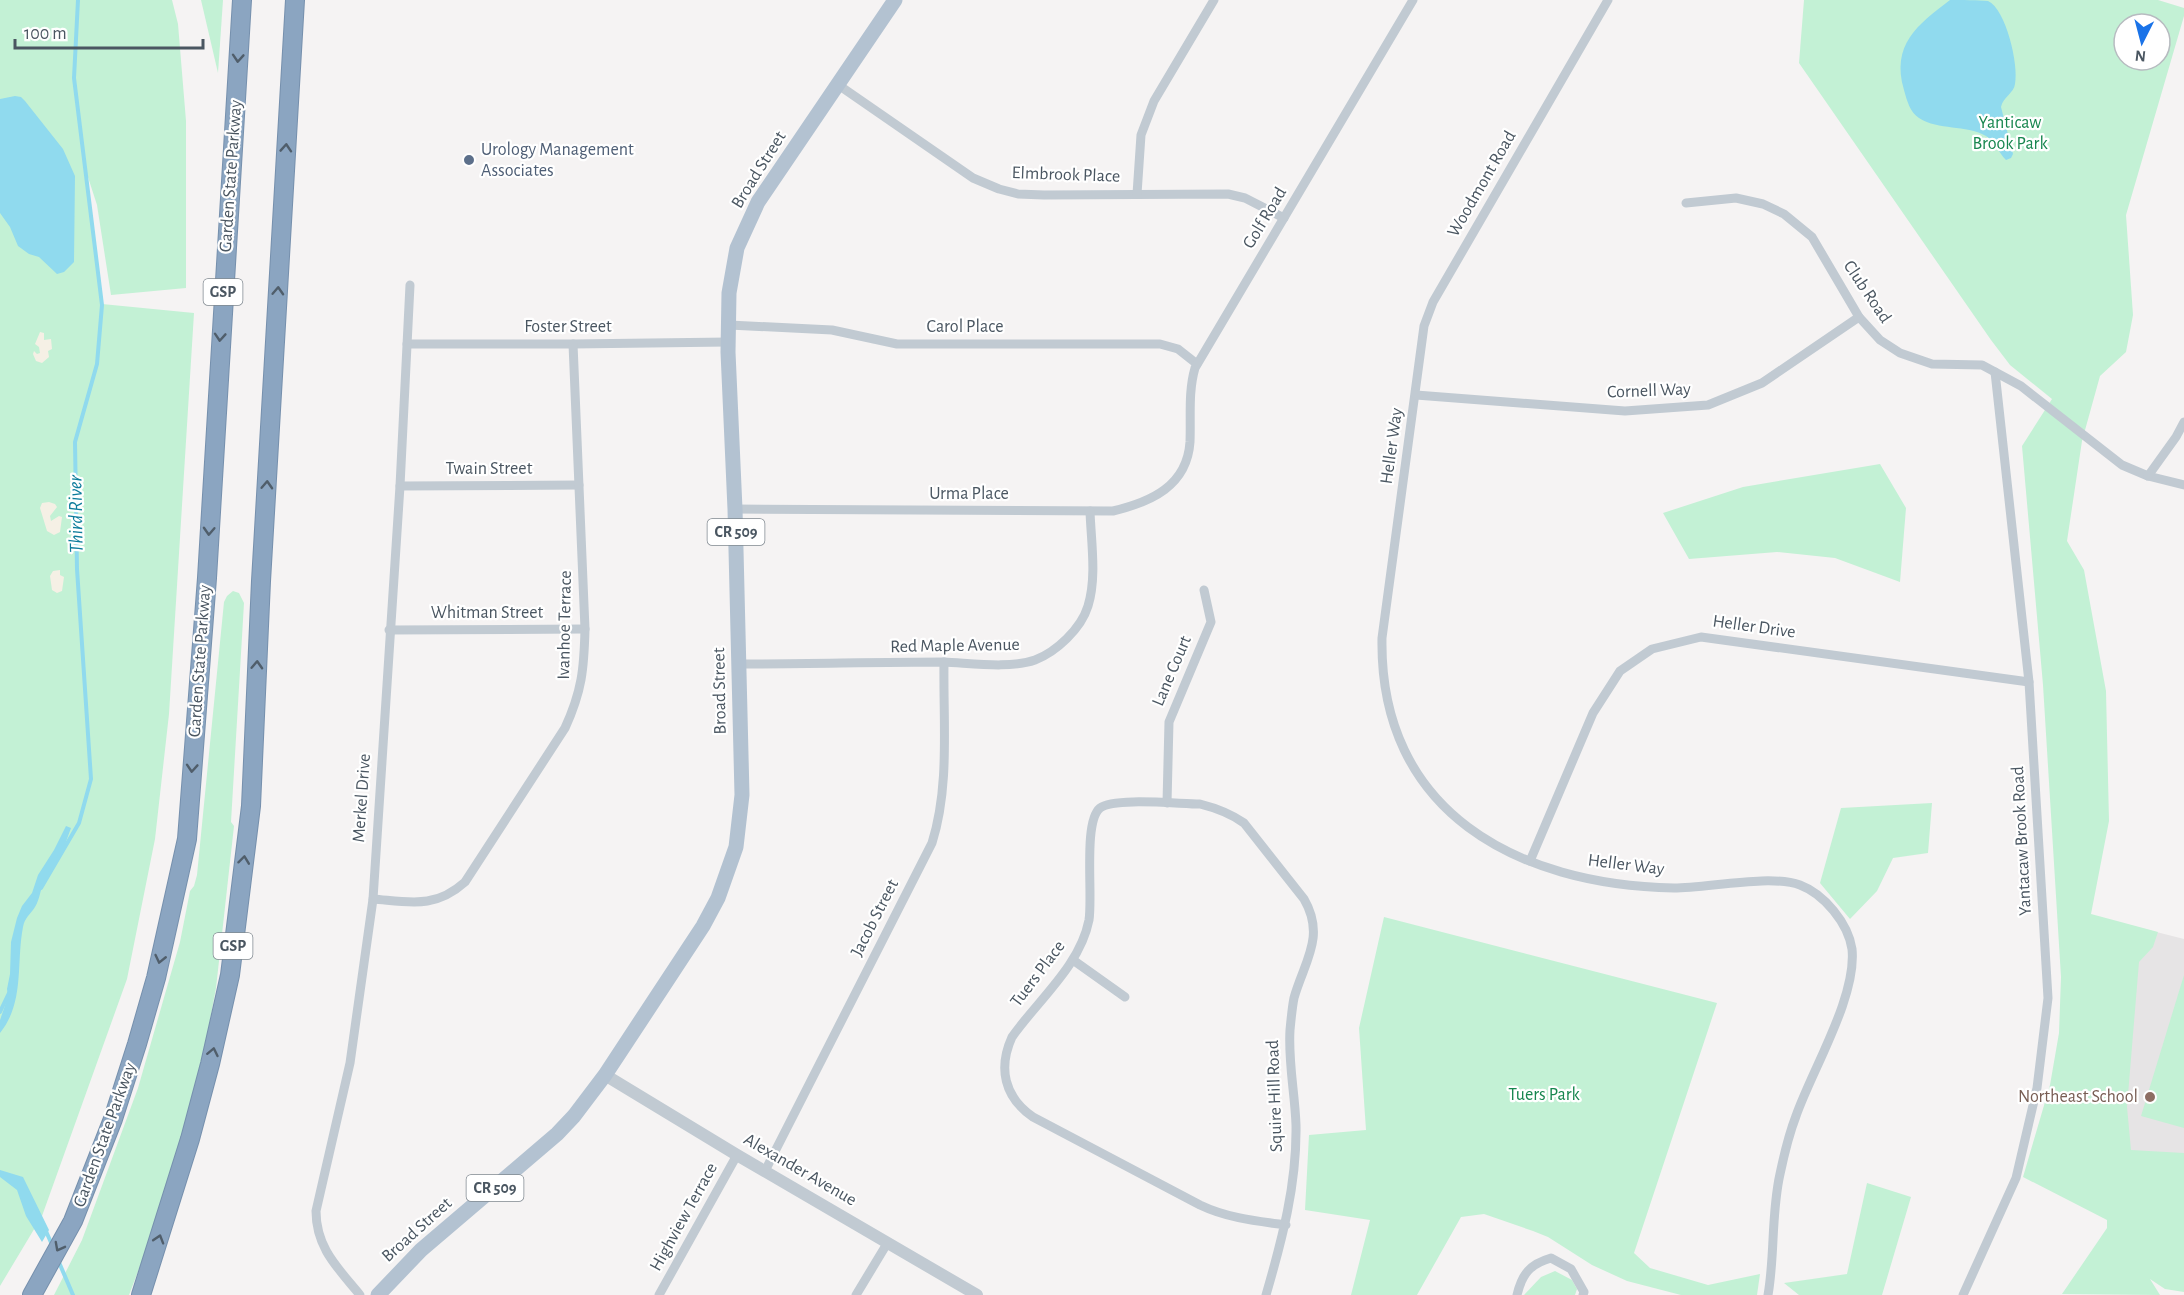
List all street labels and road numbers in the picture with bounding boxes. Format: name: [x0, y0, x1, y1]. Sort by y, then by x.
street label: Garden State Parkway: [217, 99, 245, 253]
street label: Broad Street: [728, 128, 790, 212]
street label: Woodmont Road: [1444, 128, 1520, 240]
street label: Elmbrook Place: [1011, 164, 1121, 186]
street label: Golf Road: [1240, 184, 1290, 252]
street label: Club Road: [1840, 258, 1894, 326]
road number: GSP: [204, 279, 242, 305]
street label: Foster Street: [524, 318, 612, 336]
street label: Carol Place: [927, 318, 1003, 336]
street label: Cornell Way: [1607, 381, 1691, 401]
street label: Heller Way: [1378, 406, 1406, 485]
street label: Twain Street: [446, 460, 533, 478]
street label: Urma Place: [929, 485, 1009, 503]
road number: CR 509: [708, 519, 764, 545]
street label: Ivanhoe Terrace: [555, 570, 575, 680]
street label: Garden State Parkway: [186, 584, 214, 738]
street label: Whitman Street: [431, 604, 544, 622]
street label: Heller Drive: [1711, 612, 1797, 642]
street label: Lane Court: [1149, 633, 1195, 709]
street label: Red Maple Avenue: [890, 636, 1020, 656]
street label: Broad Street: [710, 647, 730, 735]
street label: Merkel Drive: [350, 753, 374, 843]
street label: Yantacaw Brook Road: [2009, 766, 2035, 916]
street label: Heller Way: [1587, 851, 1666, 879]
street label: Jacob Street: [848, 876, 902, 959]
road number: GSP: [214, 933, 252, 959]
street label: Tuers Place: [1007, 938, 1069, 1010]
street label: Squire Hill Road: [1264, 1040, 1286, 1152]
street label: Garden State Parkway: [70, 1060, 140, 1210]
street label: Alexander Avenue: [741, 1130, 859, 1210]
street label: Highview Terrace: [647, 1160, 721, 1274]
road number: CR 509: [466, 1175, 524, 1201]
street label: Broad Street: [379, 1194, 456, 1266]

